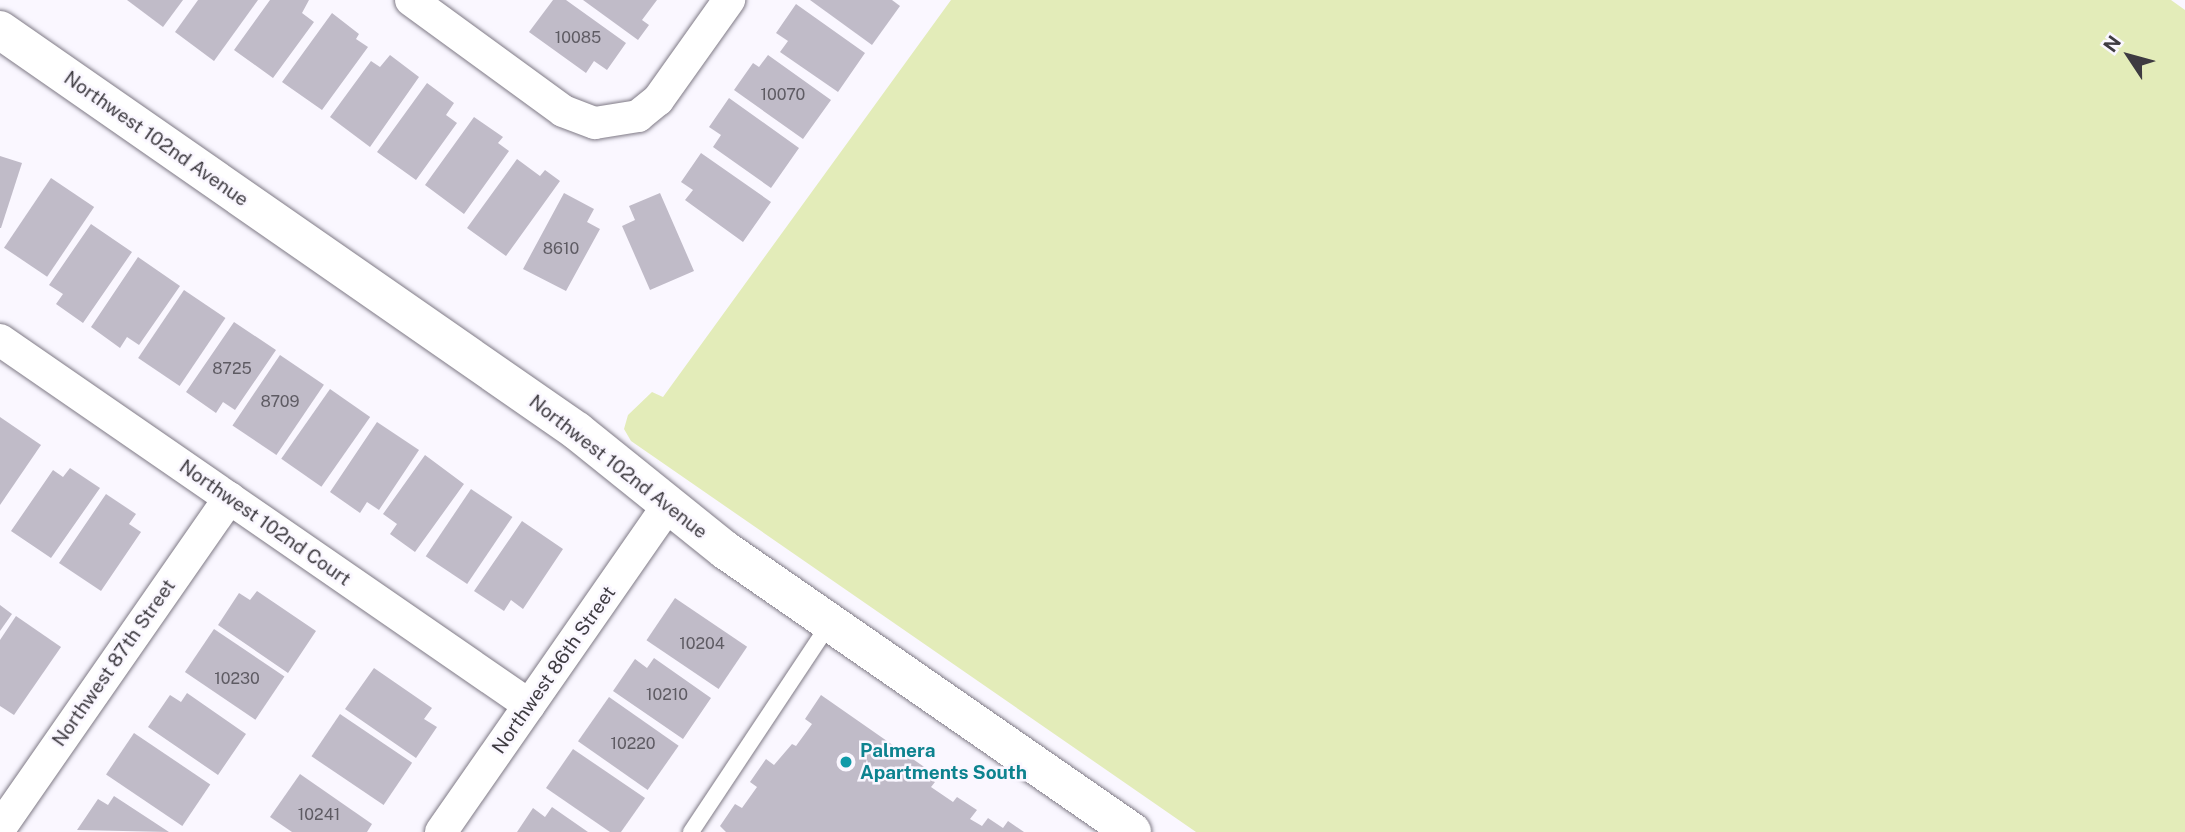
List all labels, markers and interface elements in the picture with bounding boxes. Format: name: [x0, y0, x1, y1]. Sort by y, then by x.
north arrow: [2094, 21, 2164, 91]
house number: 10085: [555, 28, 601, 48]
text: N: [2099, 31, 2125, 56]
street label: Northwest 102nd Avenue: [59, 67, 253, 211]
house number: 10070: [761, 85, 805, 105]
house number: 8610: [543, 239, 579, 259]
house number: 8725: [212, 359, 252, 379]
street label: Northwest 102nd Avenue: [524, 390, 712, 544]
house number: 8709: [260, 392, 300, 412]
street label: Northwest 102nd Court: [175, 455, 355, 591]
street label: Northwest 87th Street: [48, 575, 180, 751]
street label: Northwest 86th Street: [488, 582, 620, 758]
house number: 10204: [679, 634, 725, 654]
house number: 10230: [214, 669, 260, 689]
house number: 10210: [646, 685, 688, 705]
house number: 10220: [610, 734, 656, 754]
place label: Palmera Apartments South: [860, 740, 1027, 784]
marker: Palmera Apartments South: [838, 754, 854, 770]
house number: 10241: [298, 805, 340, 825]

